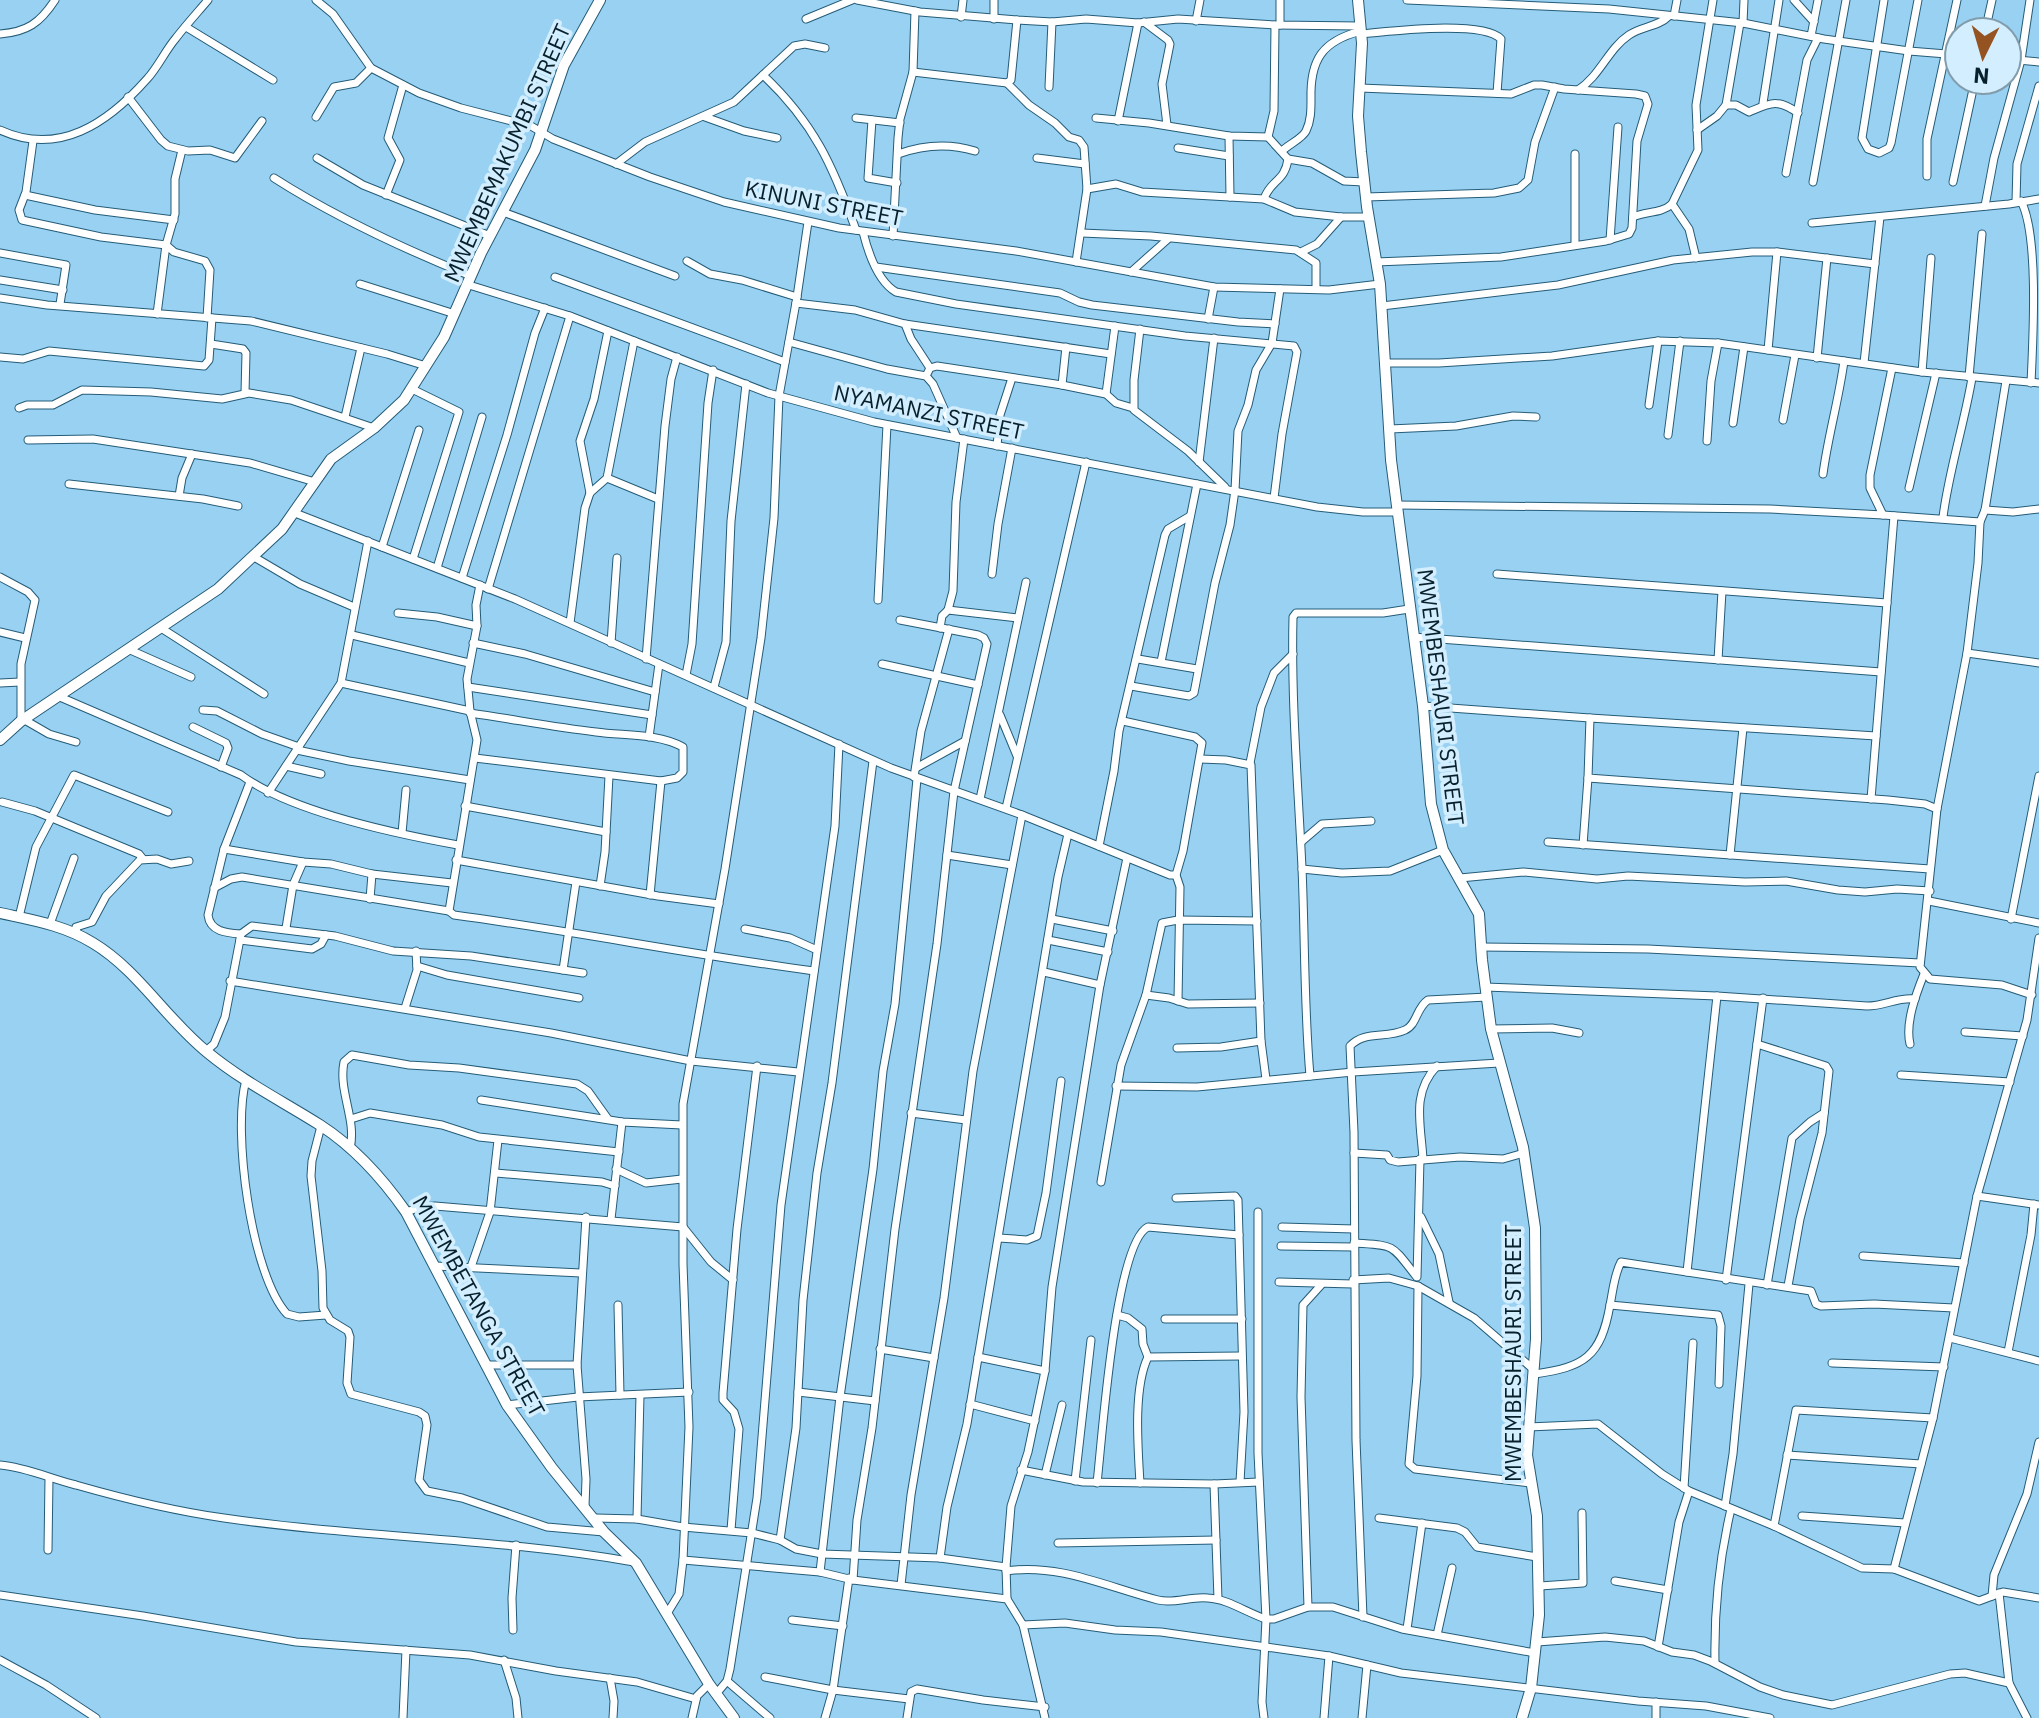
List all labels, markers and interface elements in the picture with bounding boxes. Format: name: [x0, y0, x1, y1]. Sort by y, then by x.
north arrow: [1943, 16, 2023, 96]
street label: MWEMBEMAKUMBI STREET: [436, 19, 577, 287]
text: N: [1972, 61, 1990, 92]
street label: KINUNI STREET: [743, 173, 906, 232]
street label: NYAMANZI STREET: [832, 377, 1027, 446]
street label: MWEMBESHAURI STREET: [1411, 567, 1472, 827]
street label: MWEMBETANGA STREET: [407, 1190, 552, 1422]
street label: MWEMBESHAURI STREET: [1498, 1224, 1527, 1482]

